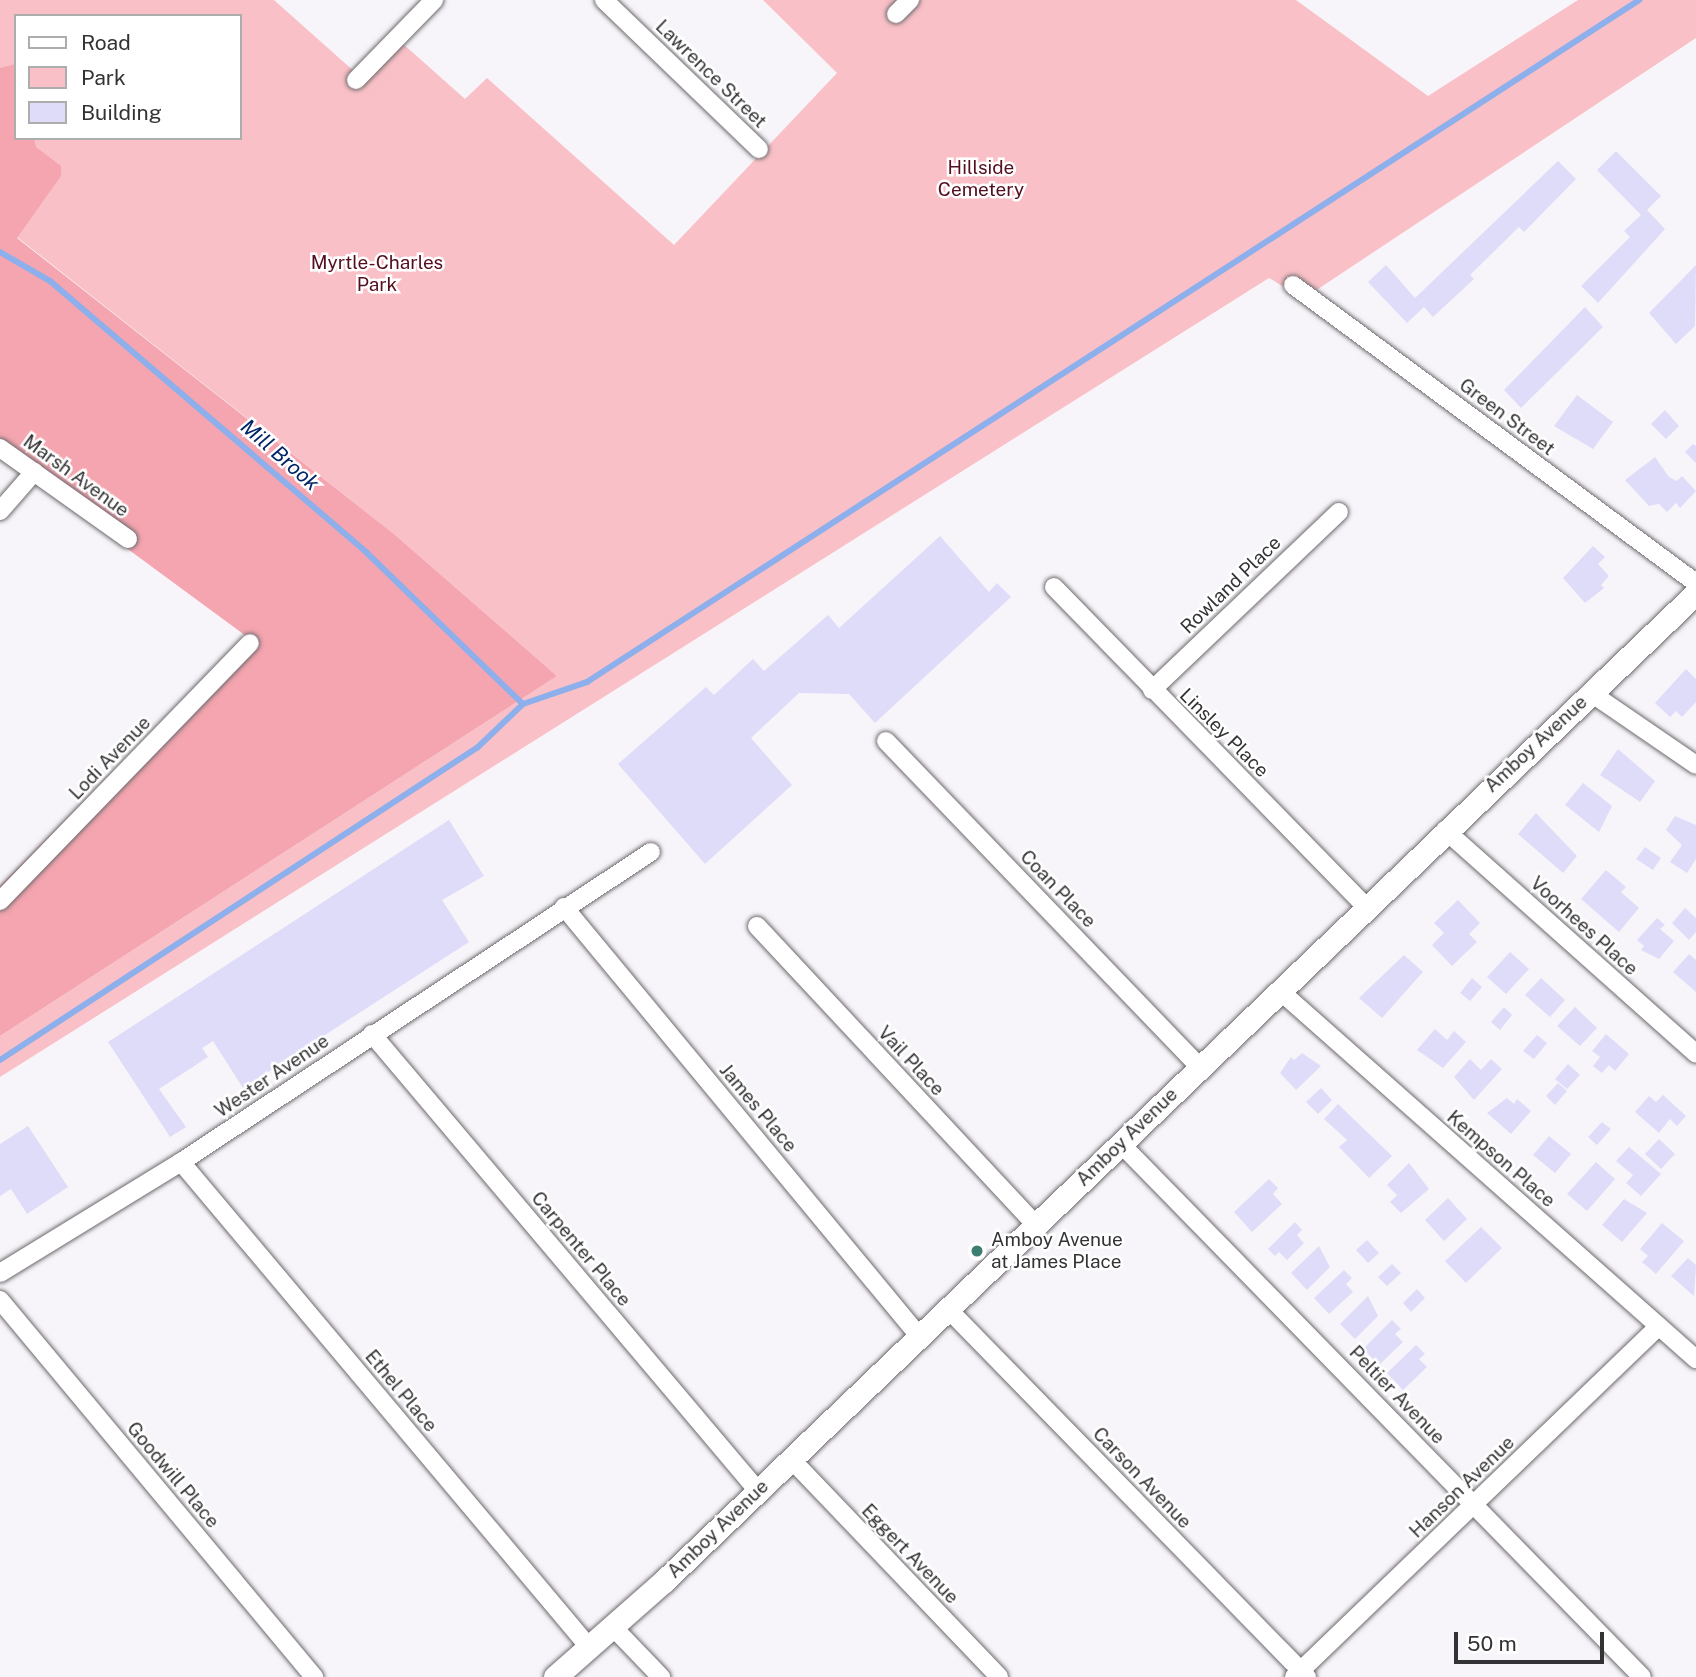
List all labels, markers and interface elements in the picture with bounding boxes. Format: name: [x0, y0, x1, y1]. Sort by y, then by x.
legend: [14, 14, 242, 140]
street label: Lawrence Street: [651, 15, 771, 133]
text: Road: [81, 30, 131, 55]
text: Park: [81, 65, 126, 90]
text: Building: [81, 100, 162, 125]
park label: Hillside Cemetery: [938, 157, 1024, 201]
park label: Myrtle-Charles Park: [311, 252, 443, 296]
street label: Green Street: [1455, 374, 1559, 460]
water label: Mill Brook: [236, 414, 324, 496]
street label: Marsh Avenue: [19, 430, 133, 522]
street label: Rowland Place: [1176, 532, 1286, 638]
street label: Linsley Place: [1175, 684, 1273, 782]
street label: Amboy Avenue: [1480, 691, 1592, 797]
street label: Lodi Avenue: [65, 711, 155, 805]
street label: Coan Place: [1015, 845, 1101, 933]
street label: Voorhees Place: [1526, 872, 1642, 980]
street label: Vail Place: [873, 1021, 949, 1101]
street label: Wester Avenue: [211, 1029, 333, 1123]
street label: James Place: [714, 1059, 802, 1157]
street label: Amboy Avenue: [1072, 1083, 1182, 1191]
street label: Kempson Place: [1442, 1106, 1560, 1212]
street label: Carpenter Place: [526, 1187, 636, 1311]
place label: Amboy Avenue at James Place: [991, 1229, 1123, 1273]
marker: Amboy Avenue at James Place: [969, 1243, 985, 1259]
street label: Peltier Avenue: [1344, 1341, 1450, 1449]
street label: Ethel Place: [360, 1345, 442, 1437]
street label: Goodwill Place: [122, 1417, 224, 1533]
street label: Carson Avenue: [1088, 1423, 1196, 1533]
street label: Hanson Avenue: [1405, 1431, 1519, 1543]
street label: Amboy Avenue: [663, 1475, 773, 1583]
street label: Eggert Avenue: [857, 1499, 963, 1609]
scale bar: [1458, 1618, 1608, 1662]
text: 50 m: [1467, 1631, 1517, 1656]

